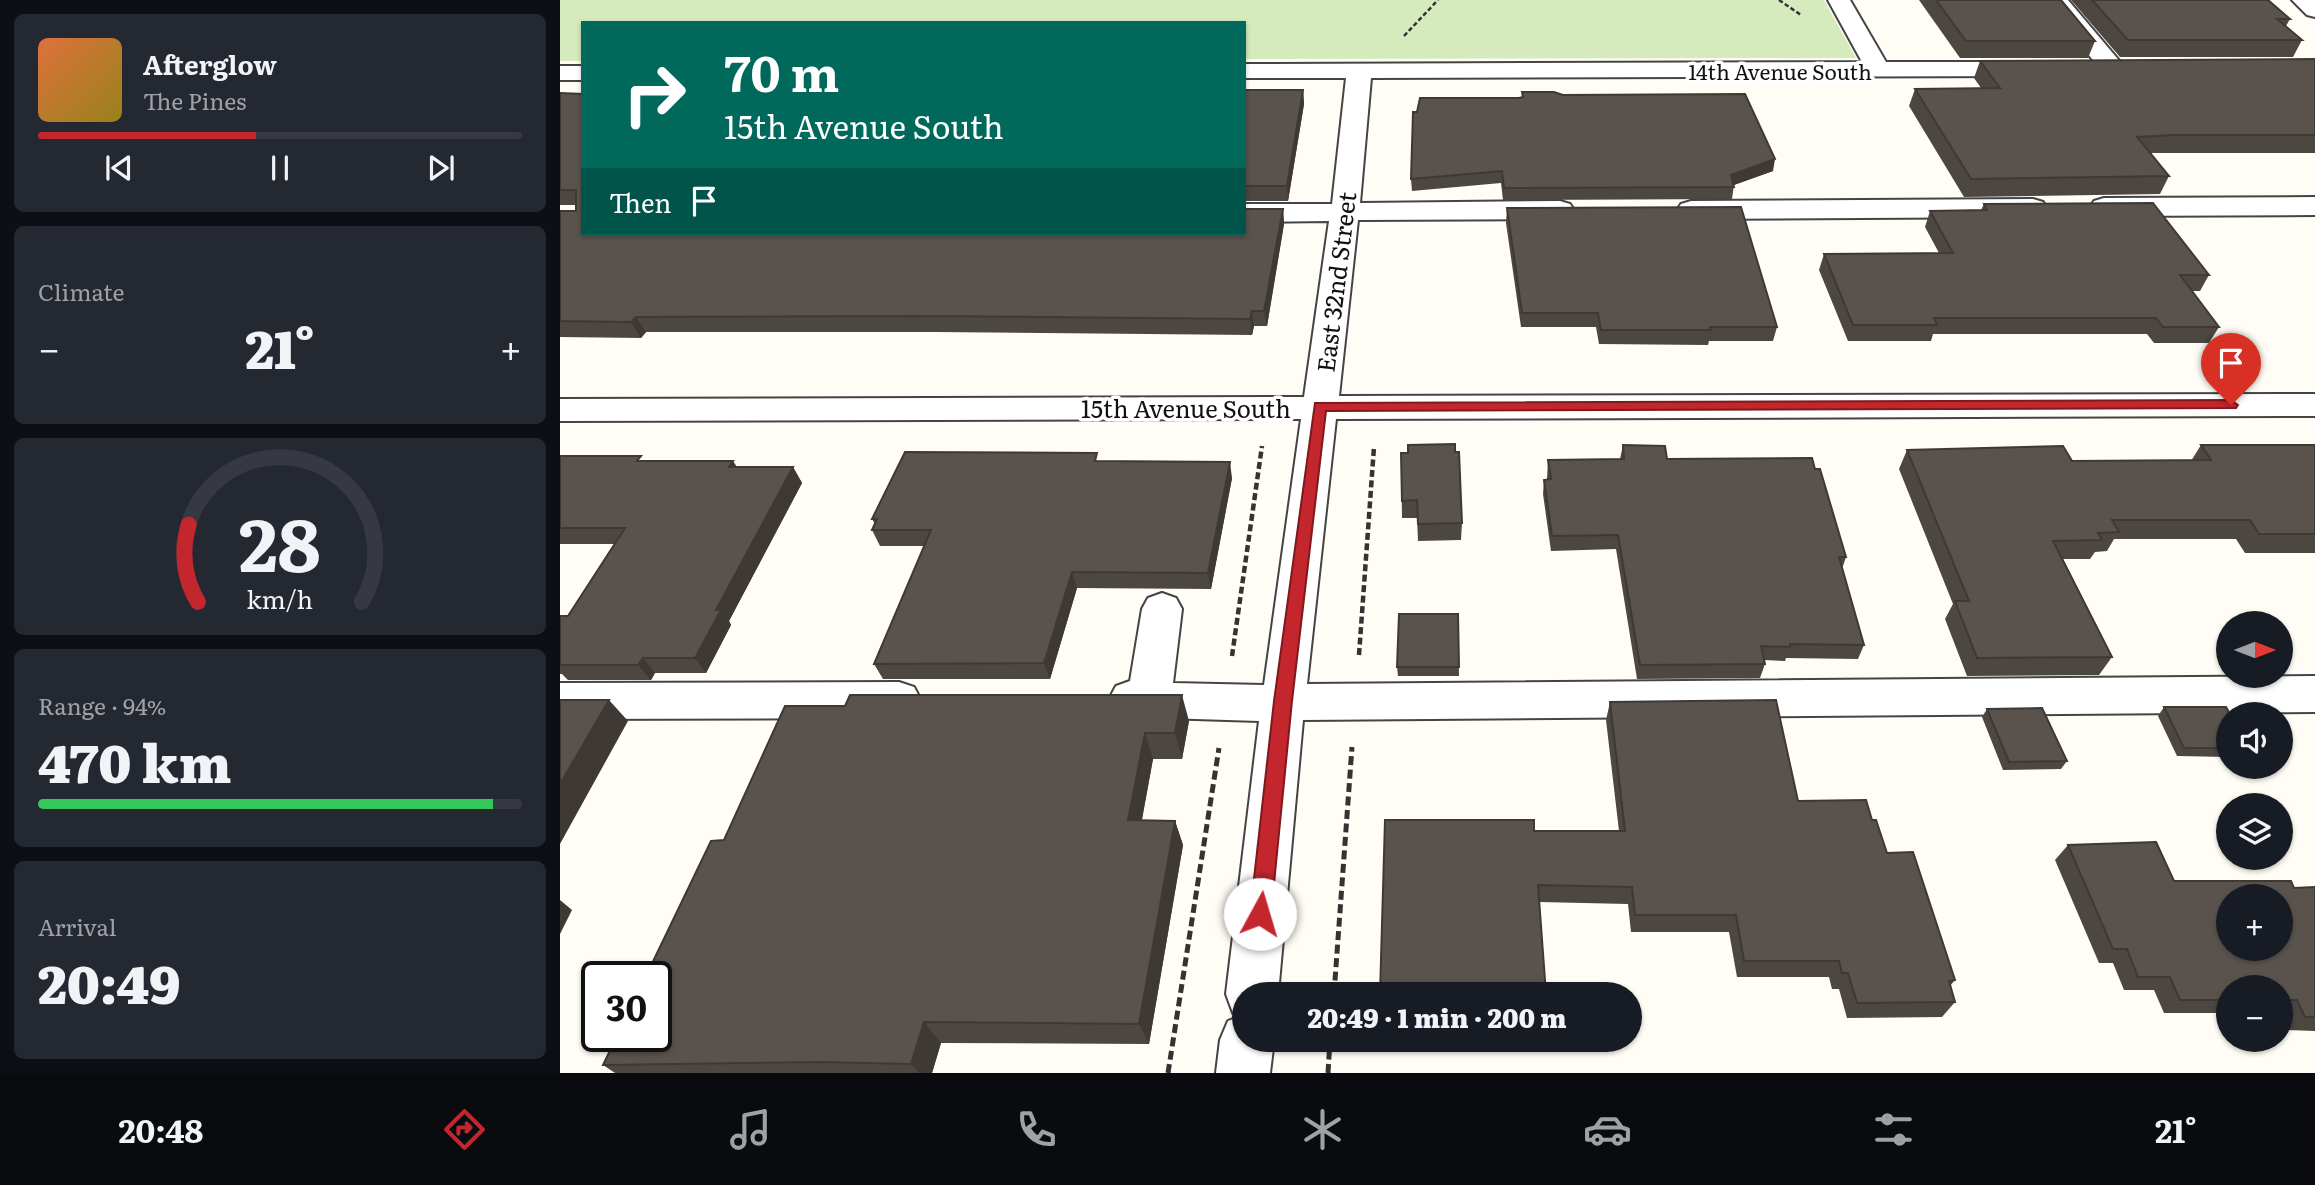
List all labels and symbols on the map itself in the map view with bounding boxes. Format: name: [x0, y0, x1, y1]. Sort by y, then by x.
street label: 14th Avenue South: [1688, 55, 1872, 86]
street label: East 32nd Street: [1307, 190, 1363, 374]
pin: [2201, 333, 2261, 405]
street label: 15th Avenue South: [1081, 390, 1291, 425]
north arrow: [2216, 611, 2292, 688]
position arrow: [1223, 877, 1297, 951]
speed limit sign: 30: [581, 961, 672, 1052]

